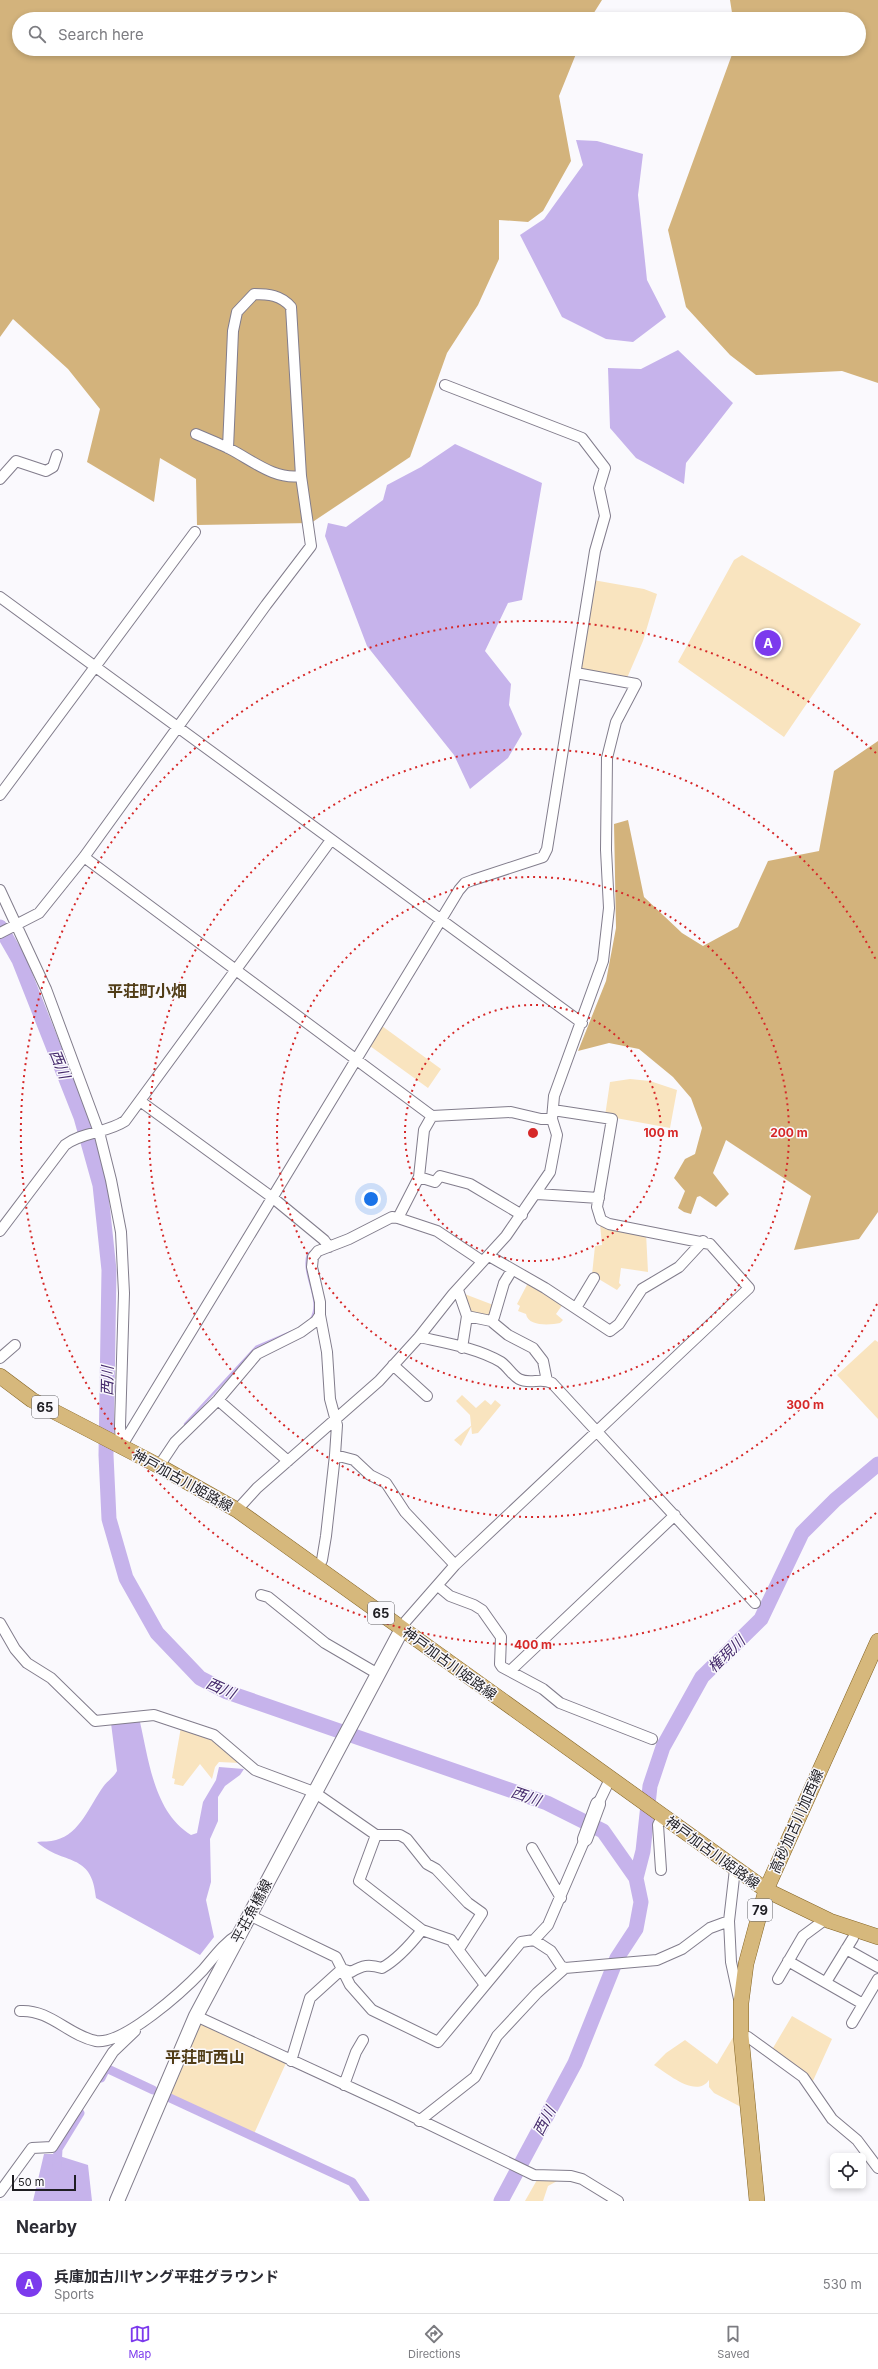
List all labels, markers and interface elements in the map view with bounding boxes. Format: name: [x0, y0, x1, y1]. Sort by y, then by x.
search box: [12, 12, 866, 56]
icon: search: [26, 23, 48, 45]
text: Search here: [58, 25, 144, 44]
pin: A: [755, 628, 781, 658]
district label: 平荘町小畑: [107, 981, 187, 1001]
water label: 西川: [46, 1047, 75, 1083]
text: 100 m: [643, 1125, 679, 1140]
text: 200 m: [770, 1125, 808, 1140]
centre of rings: [526, 1126, 540, 1140]
your location: [361, 1189, 381, 1209]
water label: 西川: [97, 1364, 117, 1396]
road number: 65: [32, 1396, 58, 1418]
text: 300 m: [786, 1397, 824, 1412]
street label: 神戸加古川姫路線: [130, 1445, 236, 1515]
road number: 65: [368, 1602, 394, 1624]
street label: 神戸加古川姫路線: [400, 1623, 500, 1703]
water label: 権現川: [703, 1630, 750, 1676]
text: 400 m: [514, 1637, 552, 1652]
water label: 西川: [203, 1673, 240, 1704]
street label: 高砂加古川加西線: [765, 1766, 827, 1876]
water label: 西川: [509, 1782, 545, 1811]
street label: 神戸加古川姫路線: [663, 1812, 763, 1892]
street label: 平荘魚橋線: [227, 1876, 275, 1946]
road number: 79: [748, 1899, 772, 1921]
district label: 平荘町西山: [165, 2047, 245, 2067]
water label: 西川: [529, 2102, 560, 2139]
map controls: [830, 2153, 866, 2189]
button: locate: [830, 2153, 866, 2189]
scale bar: [12, 2173, 76, 2192]
text: 50 m: [18, 2175, 44, 2189]
text: Nearby: [16, 2217, 77, 2237]
text: 兵庫加古川ヤング平荘グラウンド: [54, 2267, 279, 2286]
text: A: [24, 2276, 34, 2292]
text: 530 m: [823, 2276, 862, 2292]
text: Sports: [54, 2286, 94, 2302]
tab: Map: [128, 2323, 151, 2361]
tab: Directions: [408, 2323, 461, 2361]
tab: Saved: [717, 2323, 750, 2361]

